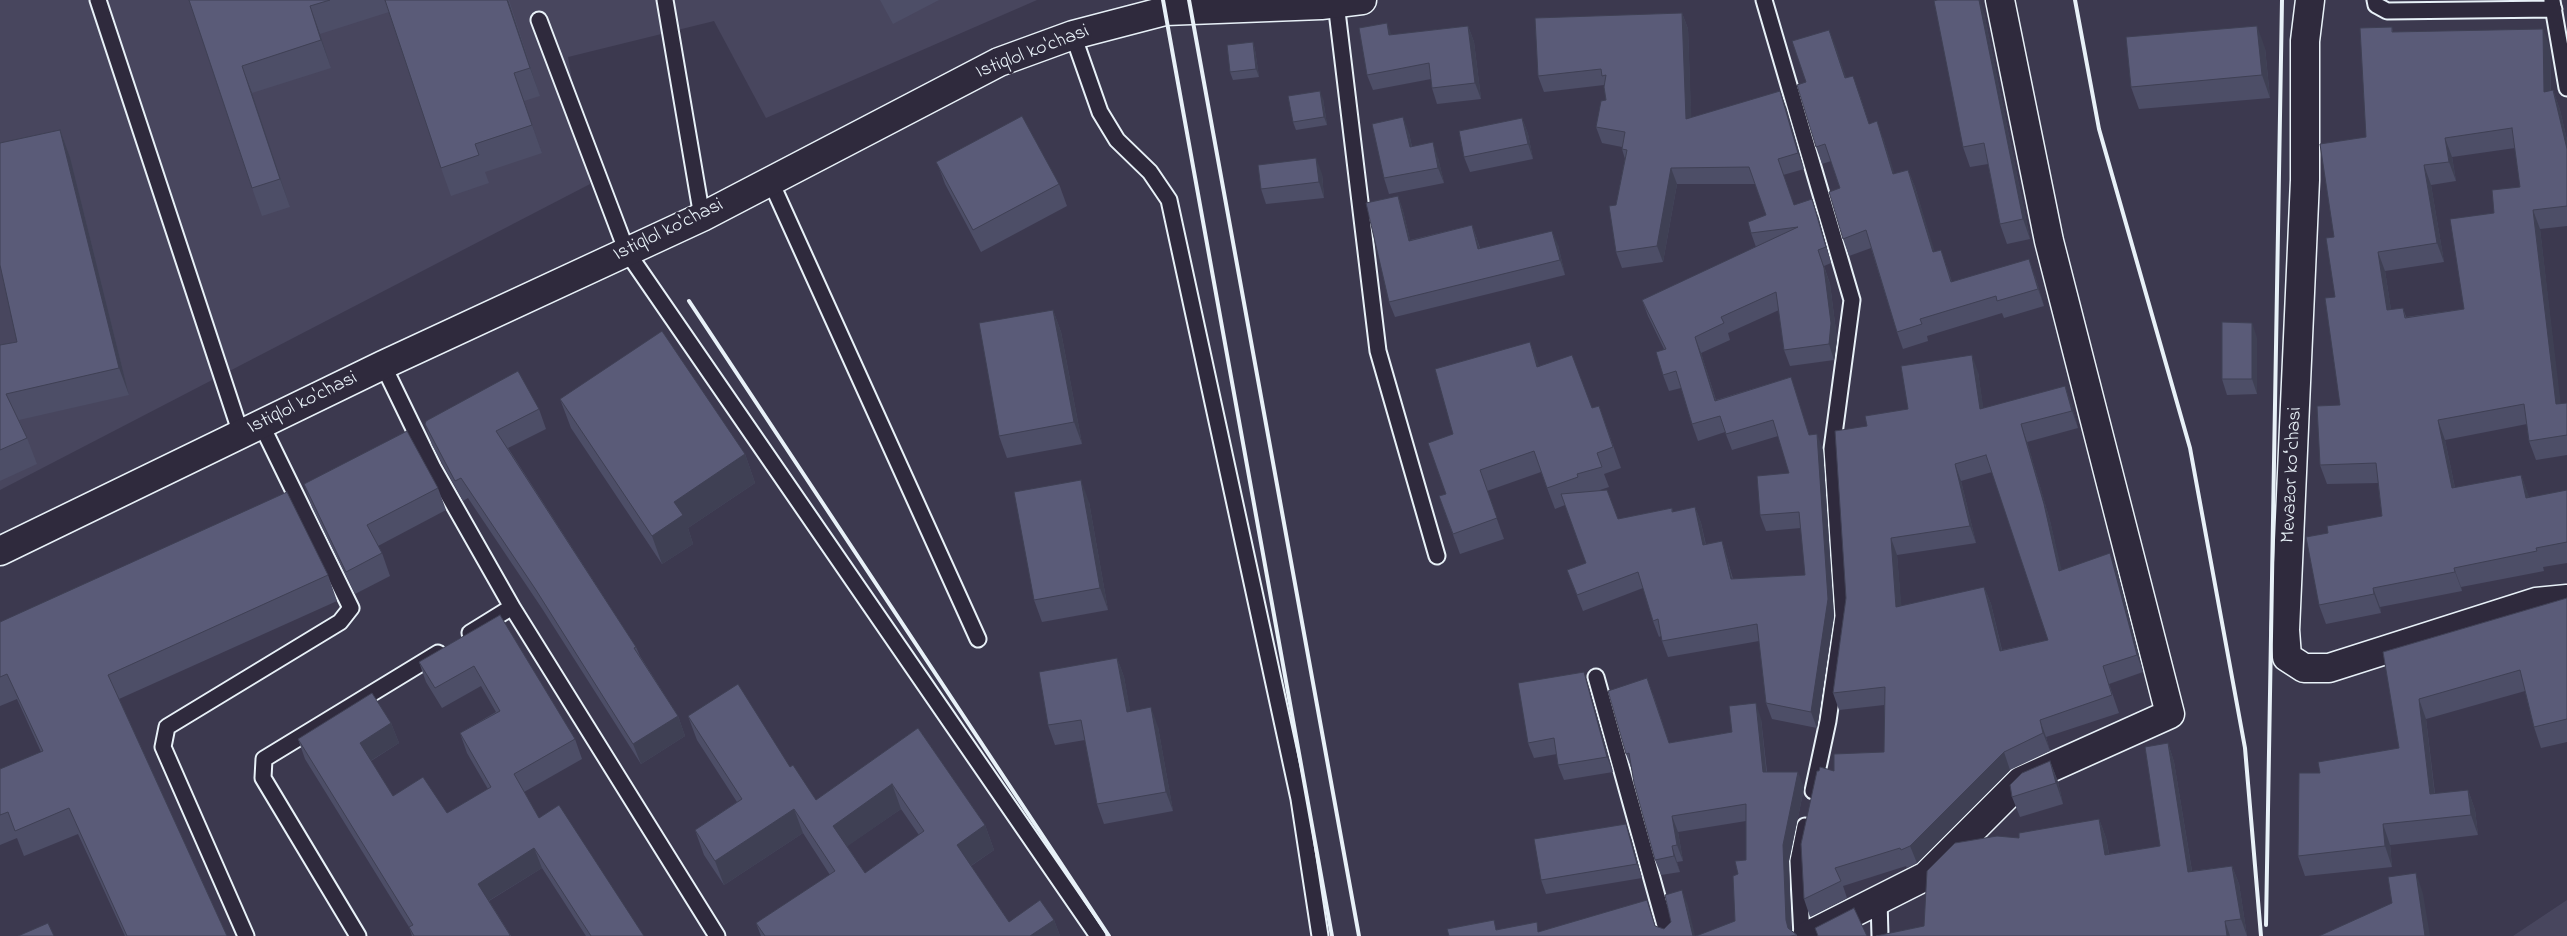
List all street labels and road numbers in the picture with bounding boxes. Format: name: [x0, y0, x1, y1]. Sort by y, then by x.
street label: Istiqlol ko'chasi: [973, 20, 1093, 86]
street label: Istiqlol ko'chasi: [610, 194, 728, 268]
street label: Istiqlol ko'chasi: [244, 367, 362, 441]
street label: Mevazor koʻchasi: [2277, 406, 2309, 544]

